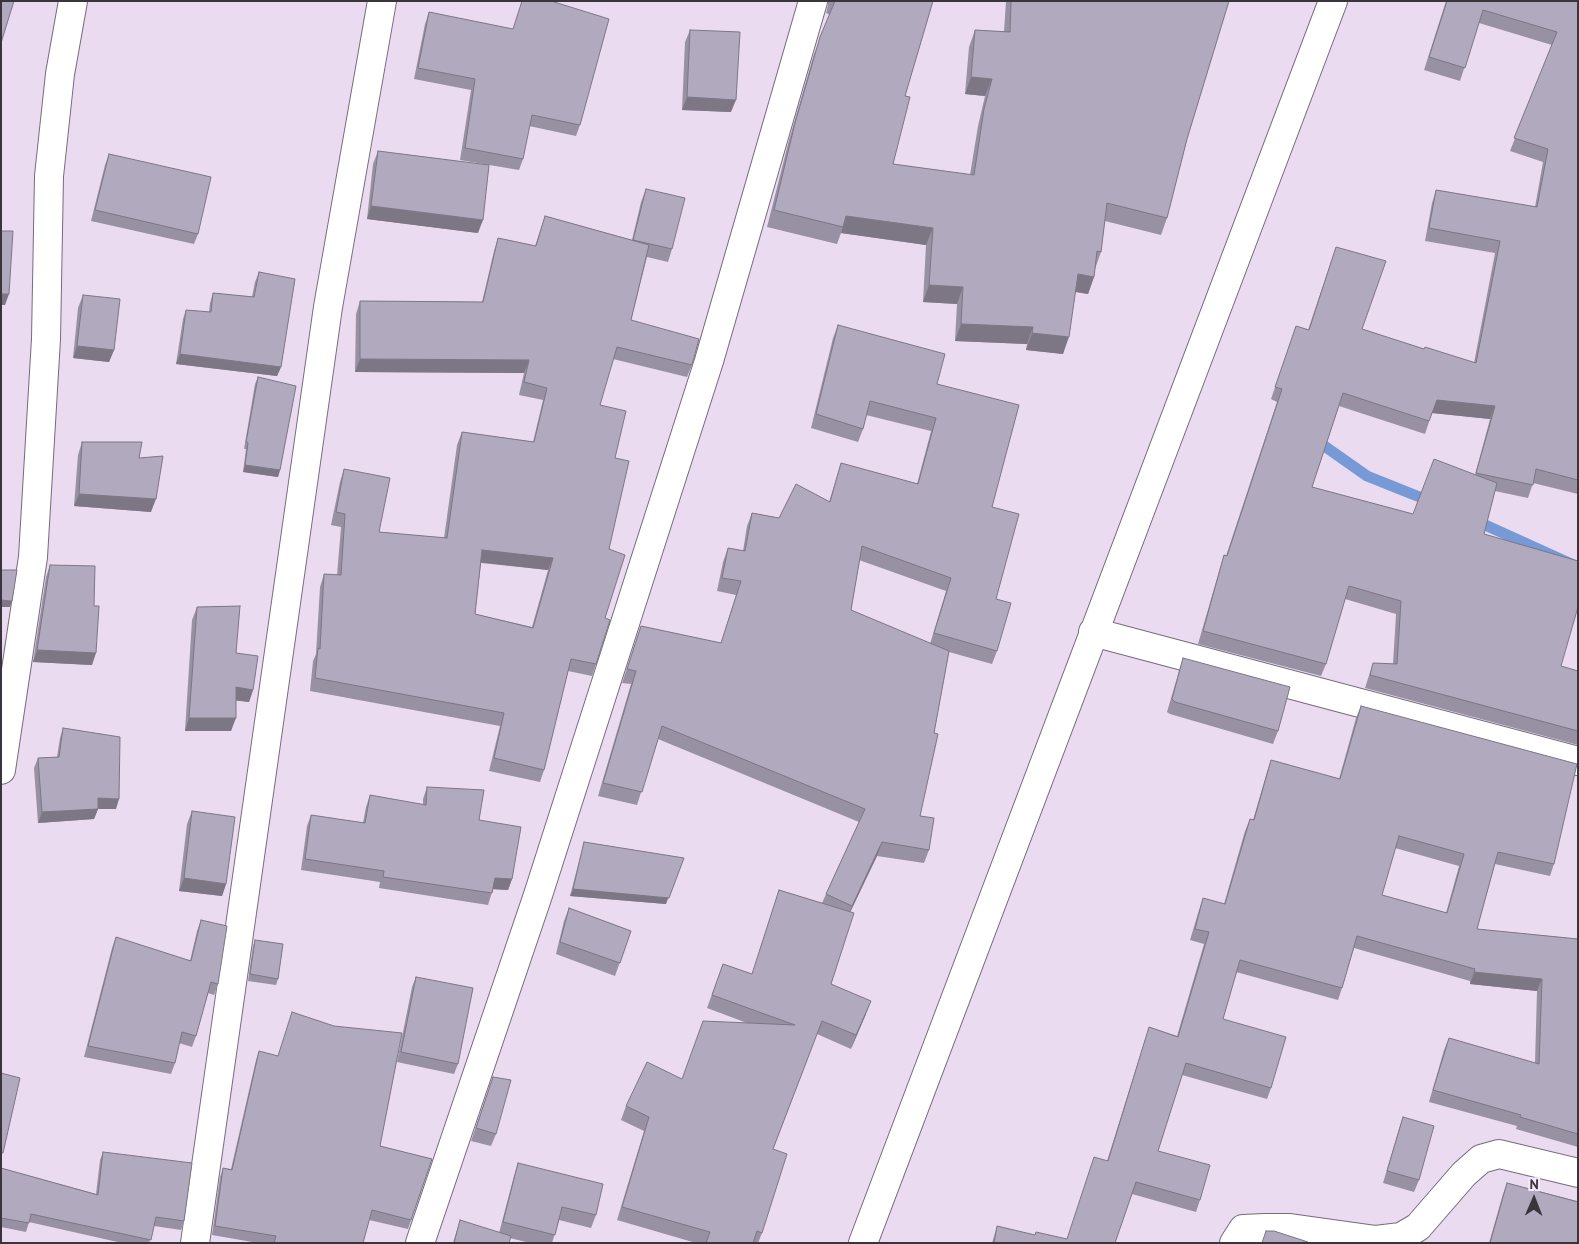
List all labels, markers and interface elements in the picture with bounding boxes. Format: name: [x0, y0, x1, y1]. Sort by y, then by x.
north arrow: [1509, 1174, 1559, 1224]
text: N: [1529, 1175, 1539, 1193]

